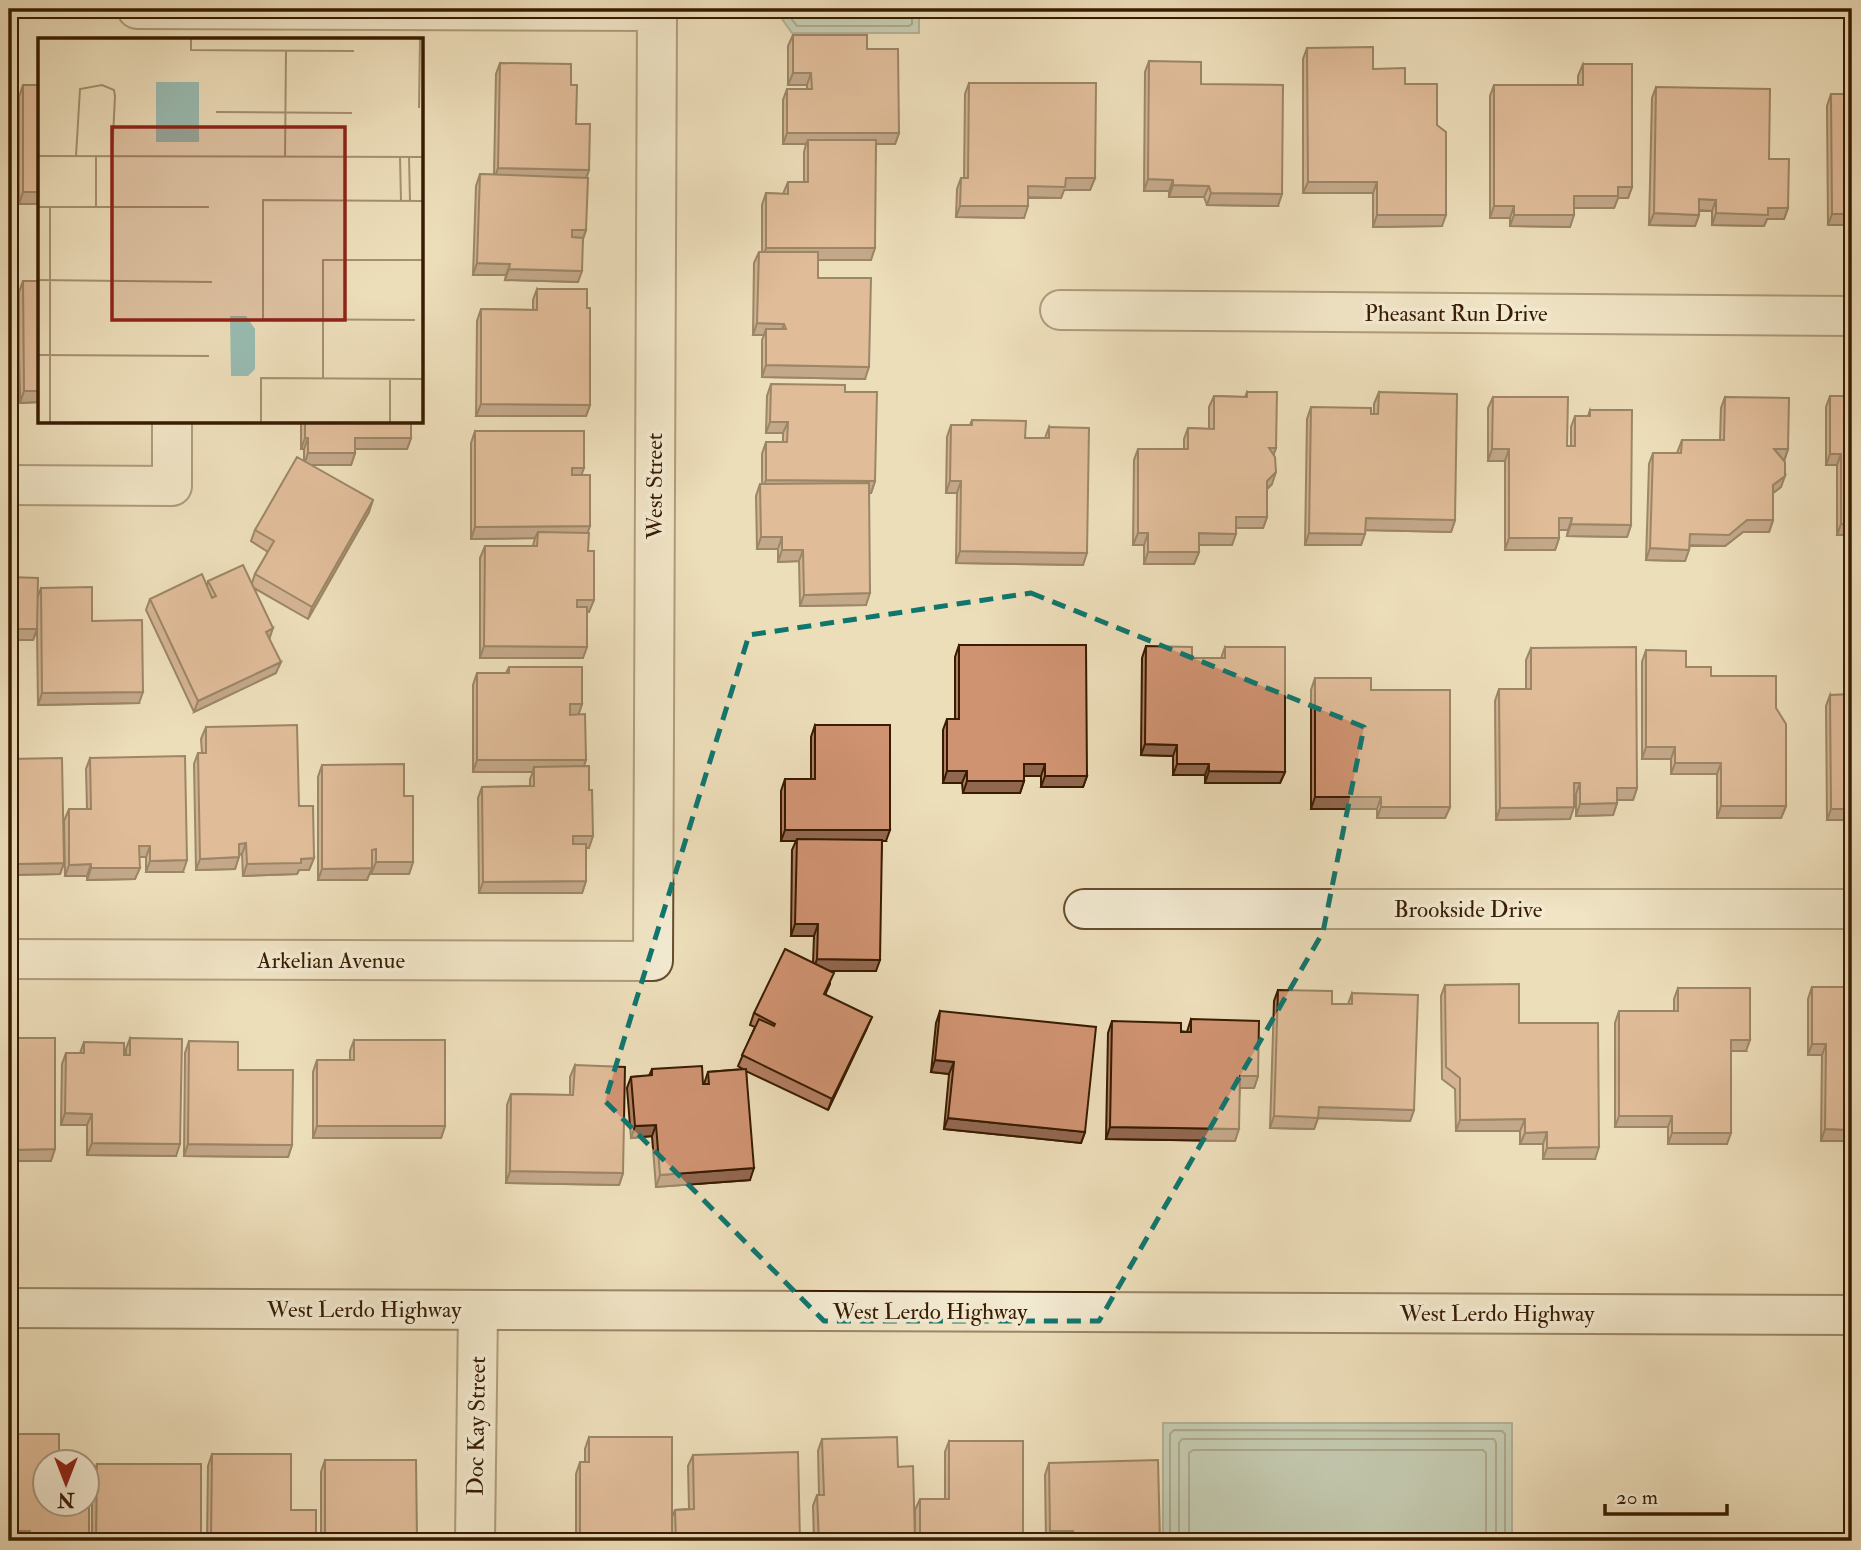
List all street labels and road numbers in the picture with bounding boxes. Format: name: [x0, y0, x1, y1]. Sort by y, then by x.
street label: Pheasant Run Drive: [1364, 299, 1548, 328]
street label: West Street: [640, 433, 669, 540]
street label: Brookside Drive: [1394, 895, 1543, 924]
street label: Arkelian Avenue: [256, 946, 405, 975]
street label: West Lerdo Highway: [266, 1295, 462, 1324]
street label: West Lerdo Highway: [832, 1297, 1028, 1326]
street label: West Lerdo Highway: [1399, 1299, 1595, 1328]
street label: Doc Kay Street: [461, 1356, 492, 1496]

